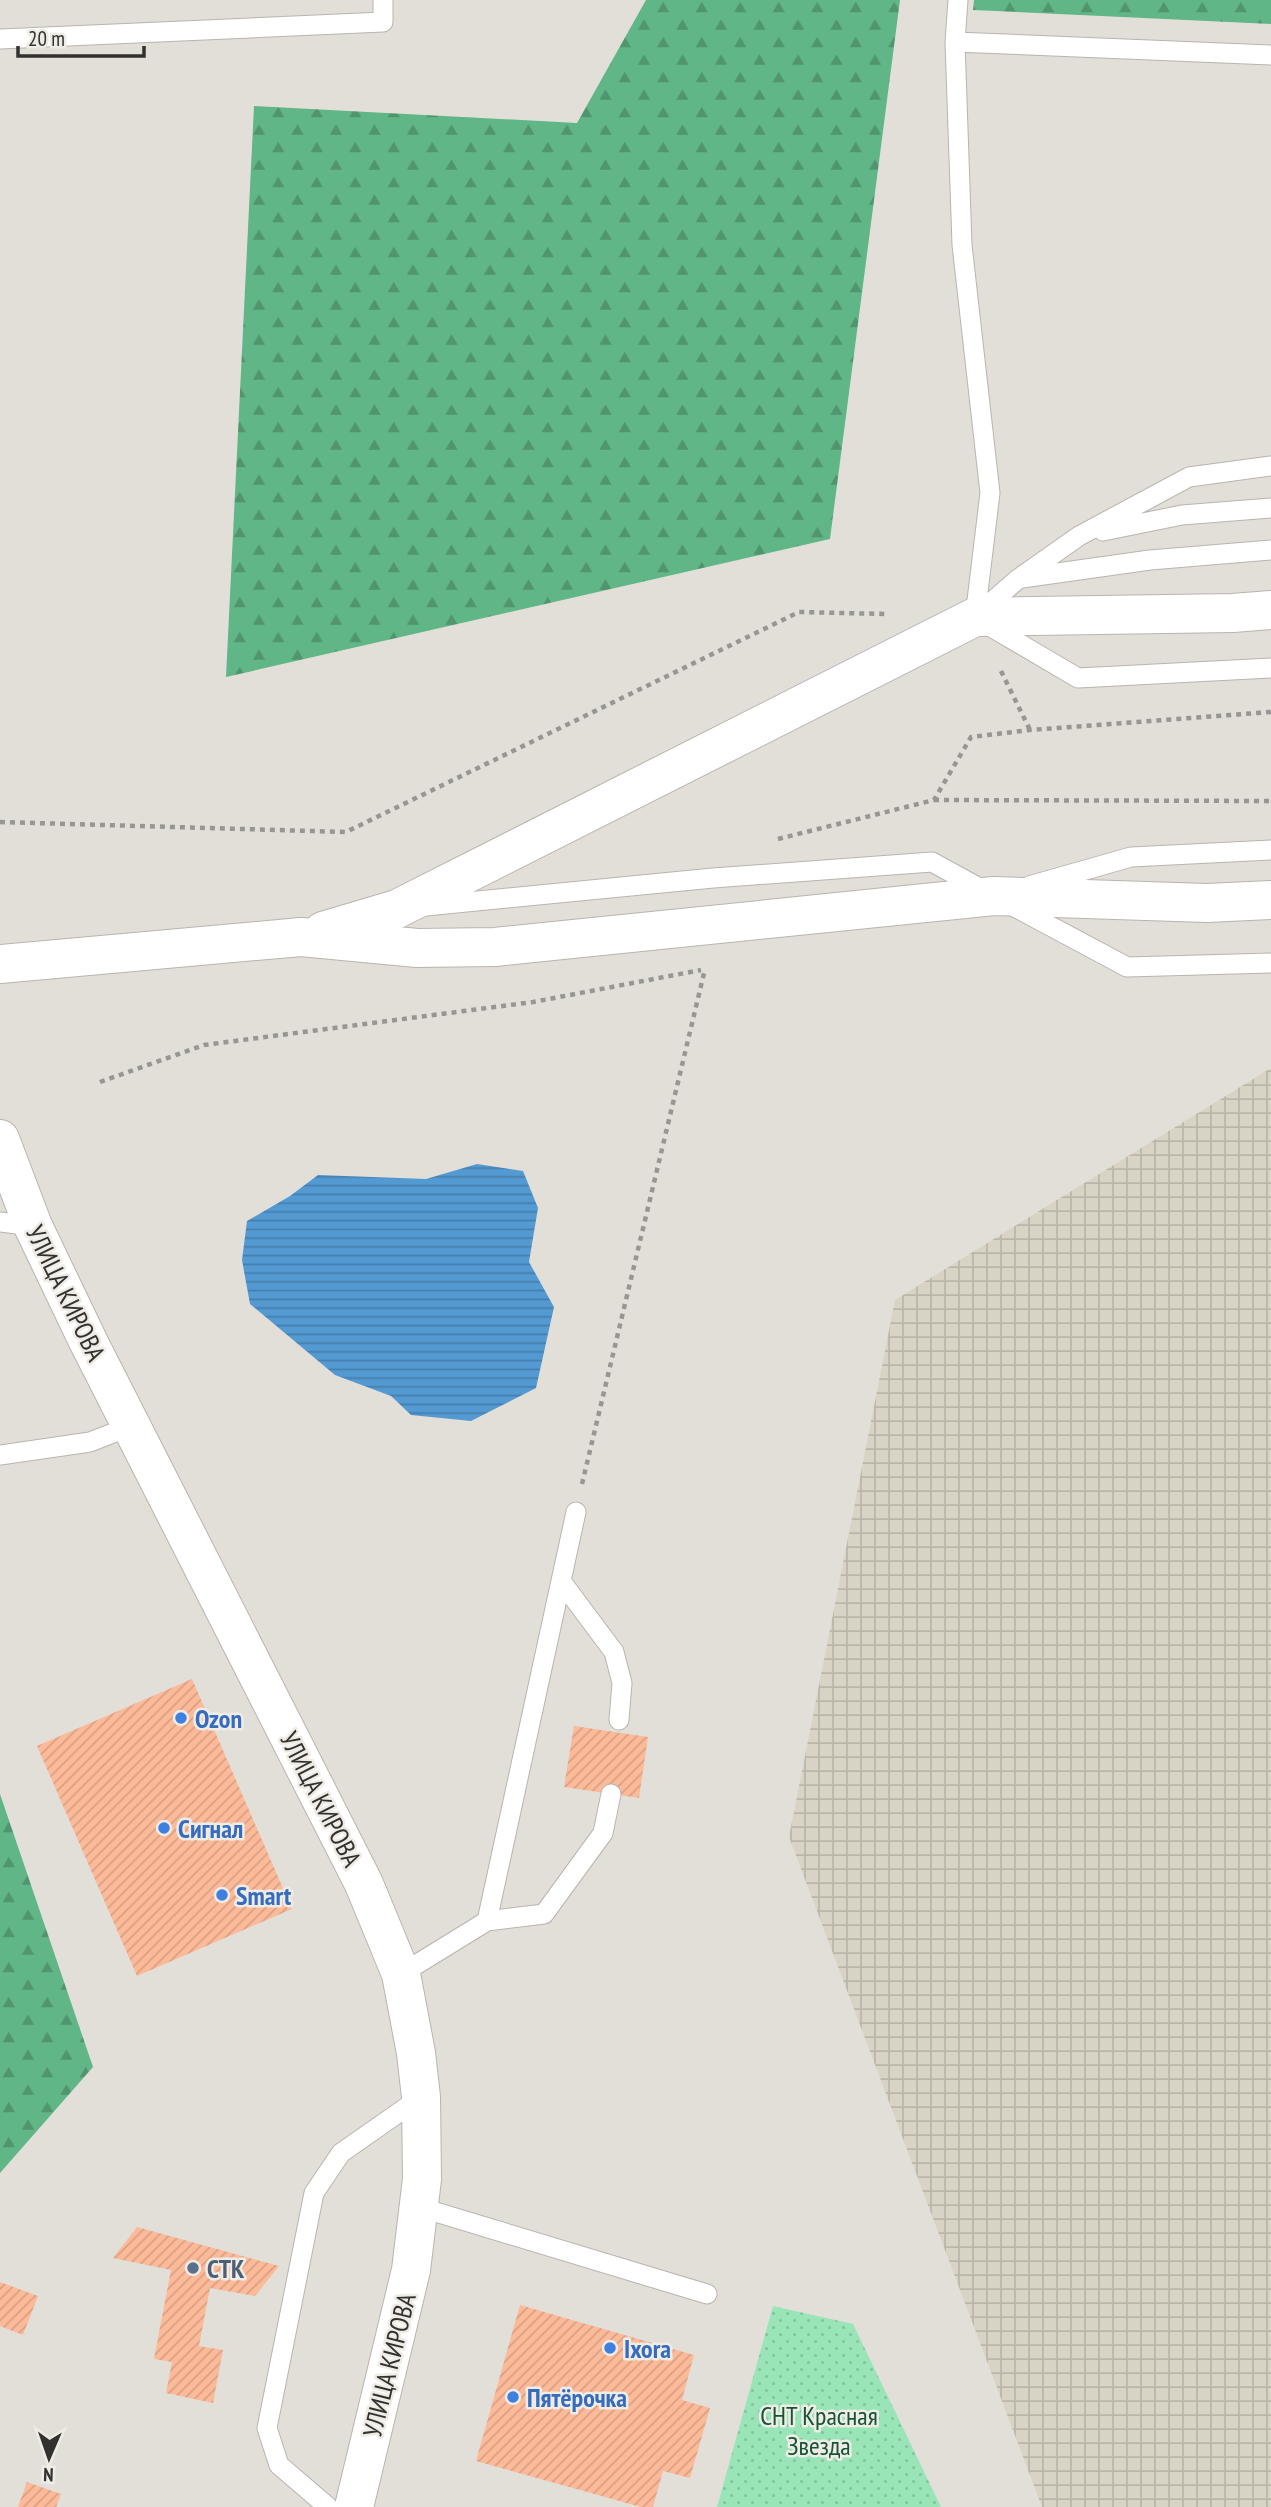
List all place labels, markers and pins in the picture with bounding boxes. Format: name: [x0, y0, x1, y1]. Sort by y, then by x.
place label: Ozon: [195, 1702, 242, 1735]
marker: Ozon: [173, 1710, 189, 1726]
place label: Сигнал: [178, 1812, 243, 1845]
marker: Сигнал: [156, 1820, 172, 1836]
place label: Smart: [236, 1879, 292, 1912]
marker: Smart: [214, 1887, 230, 1903]
place label: СТК: [207, 2252, 245, 2285]
marker: СТК: [185, 2260, 201, 2276]
place label: Ixora: [624, 2332, 671, 2365]
marker: Ixora: [602, 2340, 618, 2356]
place label: Пятёрочка: [527, 2381, 627, 2414]
marker: Пятёрочка: [505, 2389, 521, 2405]

